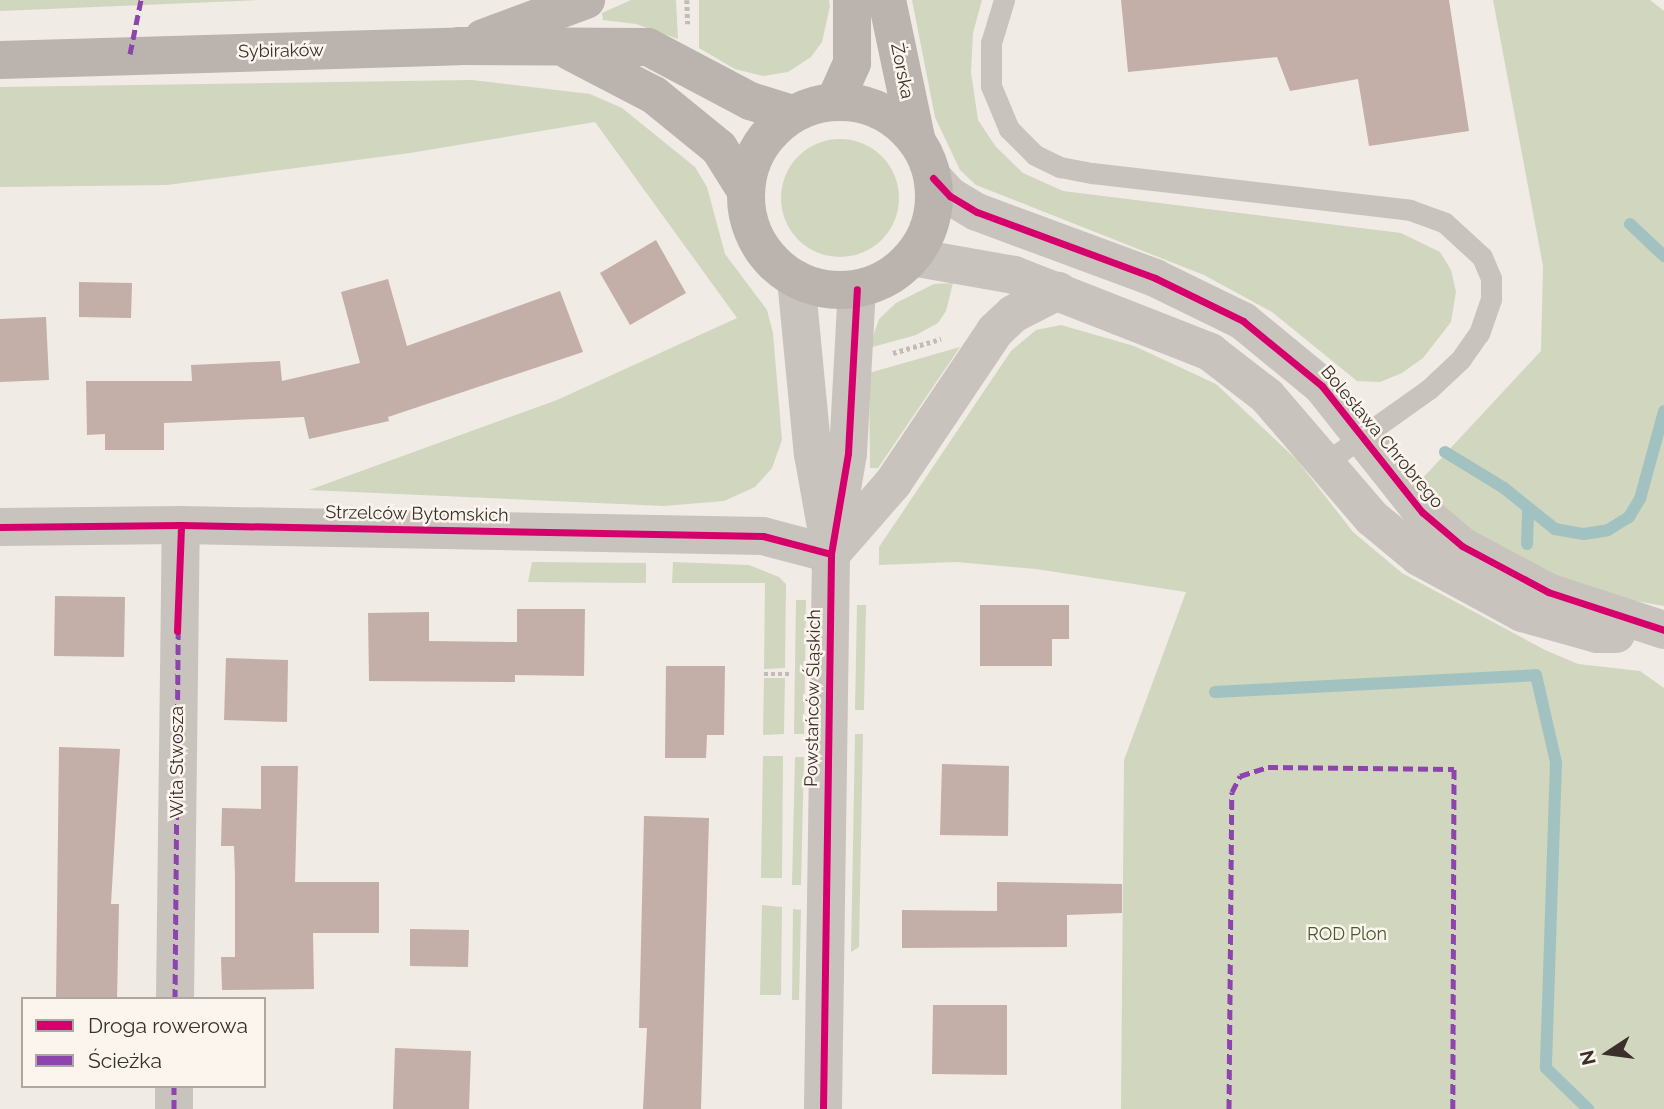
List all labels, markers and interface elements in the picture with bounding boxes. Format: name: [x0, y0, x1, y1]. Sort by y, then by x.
street label: Sybiraków: [238, 39, 324, 63]
street label: Żorska: [886, 41, 918, 101]
street label: Bolesława Chrobrego: [1316, 361, 1448, 513]
street label: Strzelców Bytomskich: [325, 502, 509, 526]
street label: Powstańców Śląskich: [801, 609, 825, 787]
street label: Wita Stwosza: [166, 706, 188, 818]
park label: ROD Plon: [1307, 923, 1387, 945]
legend: [21, 997, 266, 1088]
text: Droga rowerowa: [88, 1013, 248, 1038]
north arrow: [1573, 1018, 1643, 1088]
text: Ścieżka: [88, 1048, 162, 1073]
text: N: [1575, 1048, 1600, 1067]

